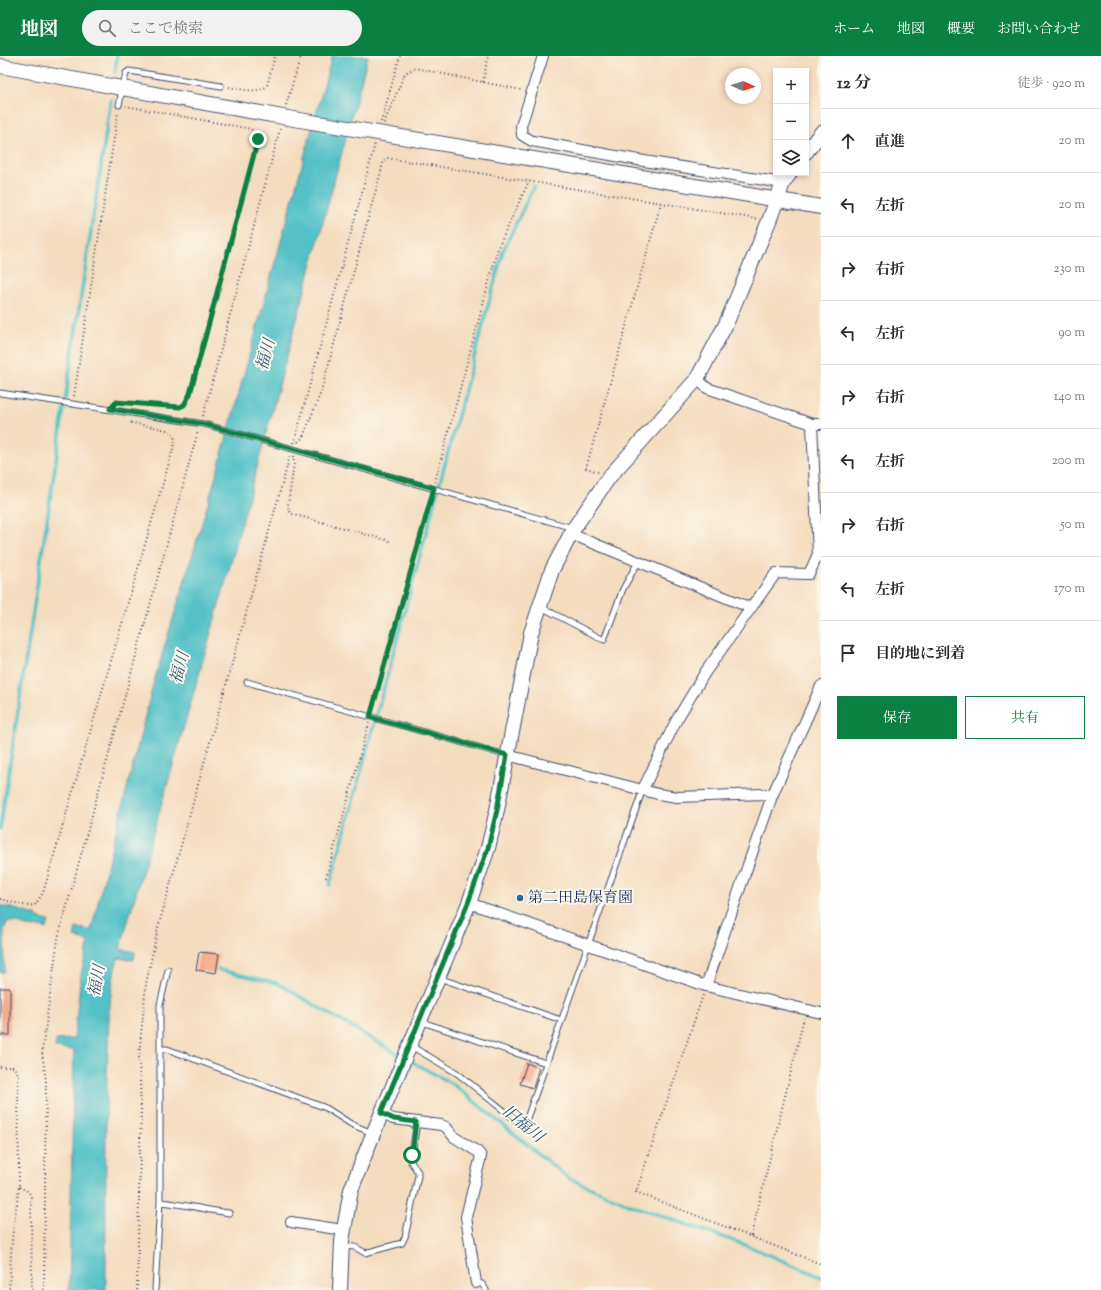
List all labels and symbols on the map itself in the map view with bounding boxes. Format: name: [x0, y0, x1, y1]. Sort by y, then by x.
north arrow: [725, 68, 761, 104]
route end: [249, 130, 267, 148]
water label: 福川: [252, 335, 283, 373]
water label: 福川: [166, 648, 197, 686]
place label: 第二田島保育園: [528, 888, 633, 909]
marker: 第二田島保育園: [515, 893, 525, 903]
water label: 福川: [84, 961, 113, 999]
water label: 旧福川: [496, 1101, 549, 1150]
route start: [403, 1146, 421, 1164]

